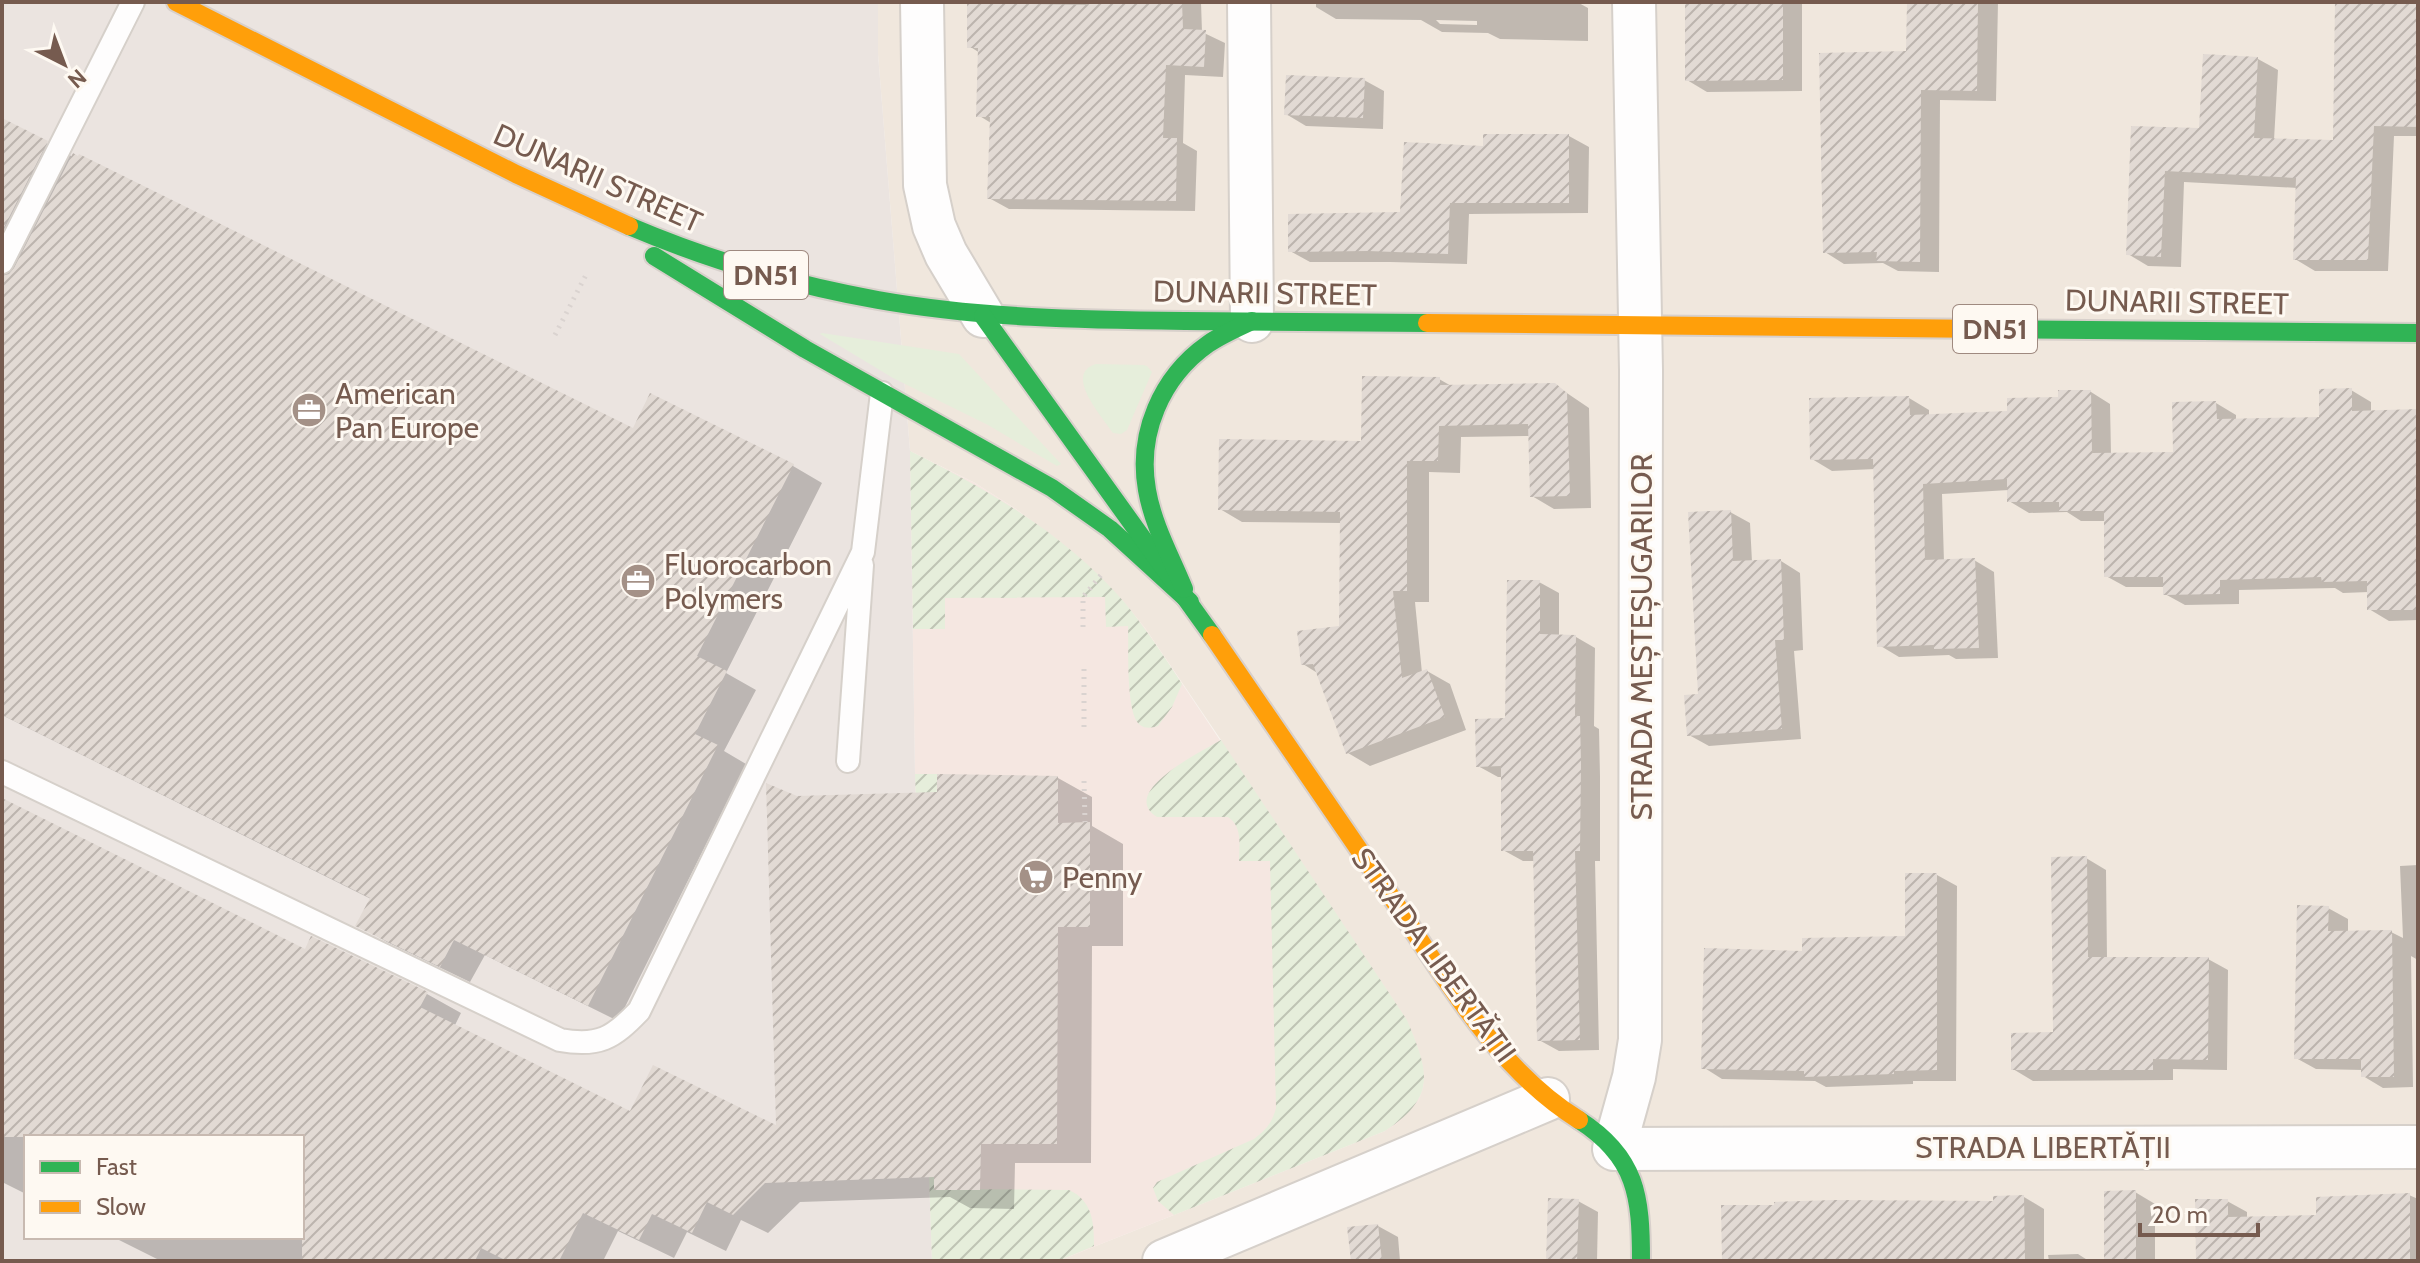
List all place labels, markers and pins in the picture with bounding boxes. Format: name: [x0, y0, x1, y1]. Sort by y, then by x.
place label: American Pan Europe: [335, 375, 479, 446]
office icon: American Pan Europe: [290, 391, 328, 429]
place label: Fluorocarbon Polymers: [664, 546, 832, 617]
office icon: Fluorocarbon Polymers: [619, 562, 657, 600]
supermarket icon: Penny: [1017, 858, 1055, 896]
place label: Penny: [1062, 859, 1142, 896]

